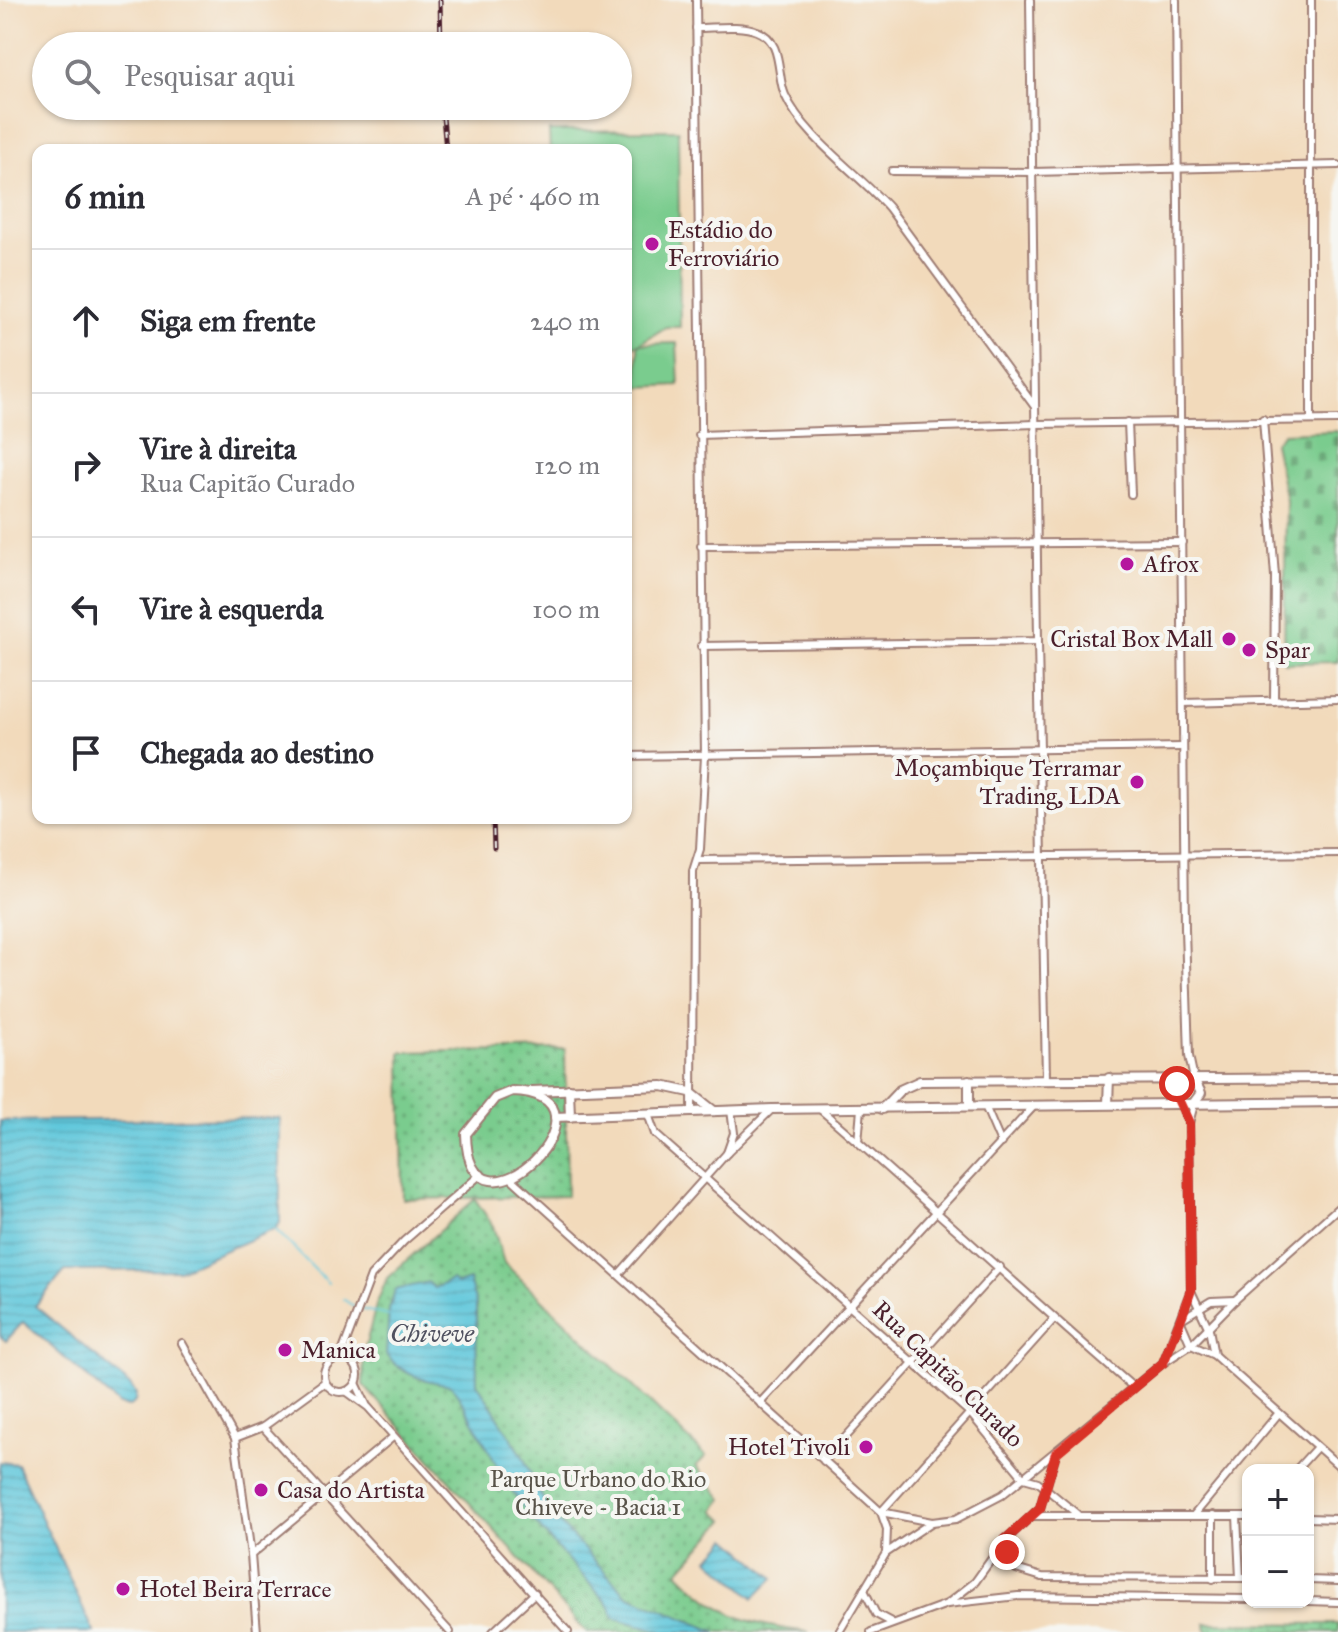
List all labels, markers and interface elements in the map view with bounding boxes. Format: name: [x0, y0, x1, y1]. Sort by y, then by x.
search box: [32, 32, 632, 120]
icon: search: [60, 54, 104, 98]
text: Pesquisar aqui: [124, 58, 295, 94]
text: 6 min: [64, 176, 145, 217]
text: A pé · 460 m: [466, 180, 600, 212]
place label: Estádio do Ferroviário: [668, 215, 779, 273]
marker: Estádio do Ferroviário: [643, 235, 661, 253]
icon: ahead: [64, 299, 108, 343]
text: Siga em frente: [140, 303, 316, 339]
text: 240 m: [530, 305, 600, 337]
text: Vire à direita: [140, 431, 296, 467]
icon: right: [64, 443, 108, 487]
text: 120 m: [534, 449, 600, 481]
text: Rua Capitão Curado: [140, 467, 355, 499]
place label: Afrox: [1142, 549, 1199, 579]
marker: Afrox: [1118, 555, 1136, 573]
icon: left: [64, 587, 108, 631]
text: Vire à esquerda: [140, 591, 323, 627]
text: 100 m: [532, 593, 600, 625]
place label: Cristal Box Mall: [1050, 624, 1214, 654]
marker: Cristal Box Mall: [1220, 630, 1238, 648]
place label: Spar: [1265, 635, 1310, 665]
marker: Spar: [1240, 641, 1258, 659]
icon: arrive: [64, 731, 108, 775]
text: Chegada ao destino: [140, 735, 374, 771]
place label: Moçambique Terramar Trading, LDA: [895, 753, 1121, 811]
marker: Moçambique Terramar Trading, LDA: [1128, 773, 1146, 791]
route start: [1159, 1066, 1195, 1102]
street label: Rua Capitão Curado: [866, 1294, 1030, 1454]
water label: Chiveve: [390, 1317, 475, 1349]
place label: Manica: [301, 1335, 376, 1365]
marker: Manica: [276, 1341, 294, 1359]
place label: Hotel Tivoli: [728, 1432, 850, 1462]
marker: Hotel Tivoli: [857, 1438, 875, 1456]
park label: Parque Urbano do Rio Chiveve - Bacia 1: [490, 1464, 706, 1522]
map controls: [1242, 1464, 1314, 1608]
button: +: [1242, 1464, 1314, 1536]
place label: Casa do Artista: [277, 1475, 426, 1505]
marker: Casa do Artista: [252, 1481, 270, 1499]
route end: [989, 1534, 1025, 1570]
button: −: [1242, 1536, 1314, 1608]
place label: Hotel Beira Terrace: [139, 1574, 331, 1604]
marker: Hotel Beira Terrace: [114, 1580, 132, 1598]

